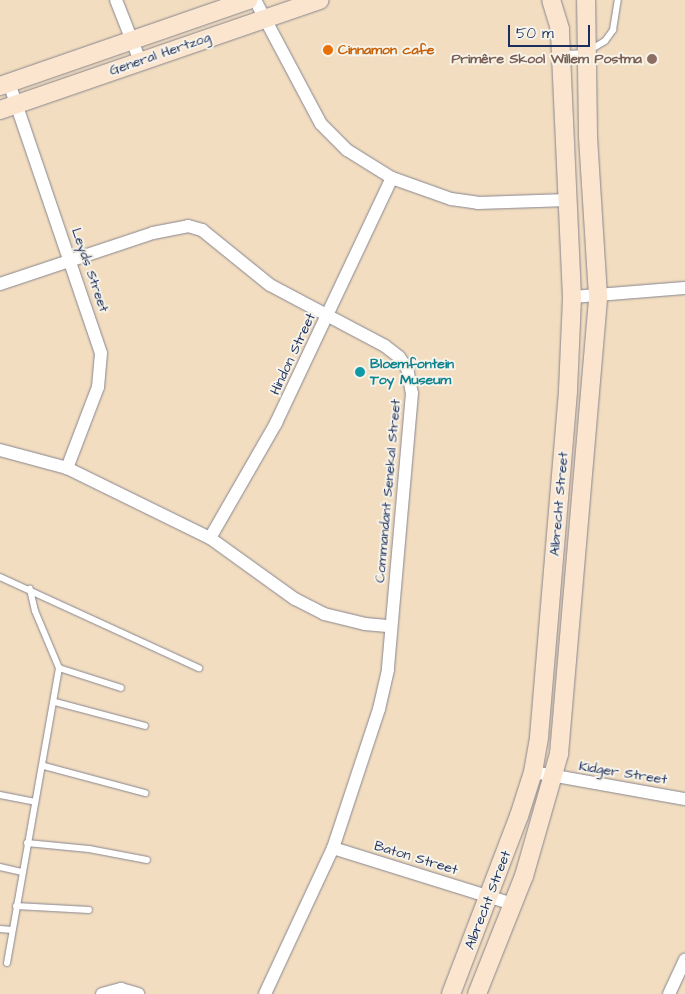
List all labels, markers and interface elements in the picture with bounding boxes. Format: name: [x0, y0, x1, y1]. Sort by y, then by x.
scale bar: [510, 15, 592, 47]
text: 50 m: [516, 23, 554, 44]
street label: General Hertzog: [107, 29, 213, 79]
place label: Cinnamon cafe: [338, 42, 434, 58]
marker: Cinnamon cafe: [322, 44, 334, 56]
place label: Primêre Skool Willem Postma: [451, 51, 642, 67]
marker: Primêre Skool Willem Postma: [646, 53, 658, 65]
street label: Leyds Street: [68, 226, 112, 314]
street label: Hindon Street: [267, 310, 319, 398]
place label: Bloemfontein Toy Museum: [370, 356, 454, 388]
marker: Bloemfontein Toy Museum: [354, 366, 366, 378]
street label: Commandant Senekal Street: [372, 399, 404, 583]
street label: Albrecht Street: [546, 451, 572, 557]
street label: Kidger Street: [578, 758, 668, 788]
street label: Baton Street: [372, 837, 460, 879]
street label: Albrecht Street: [461, 848, 515, 952]

